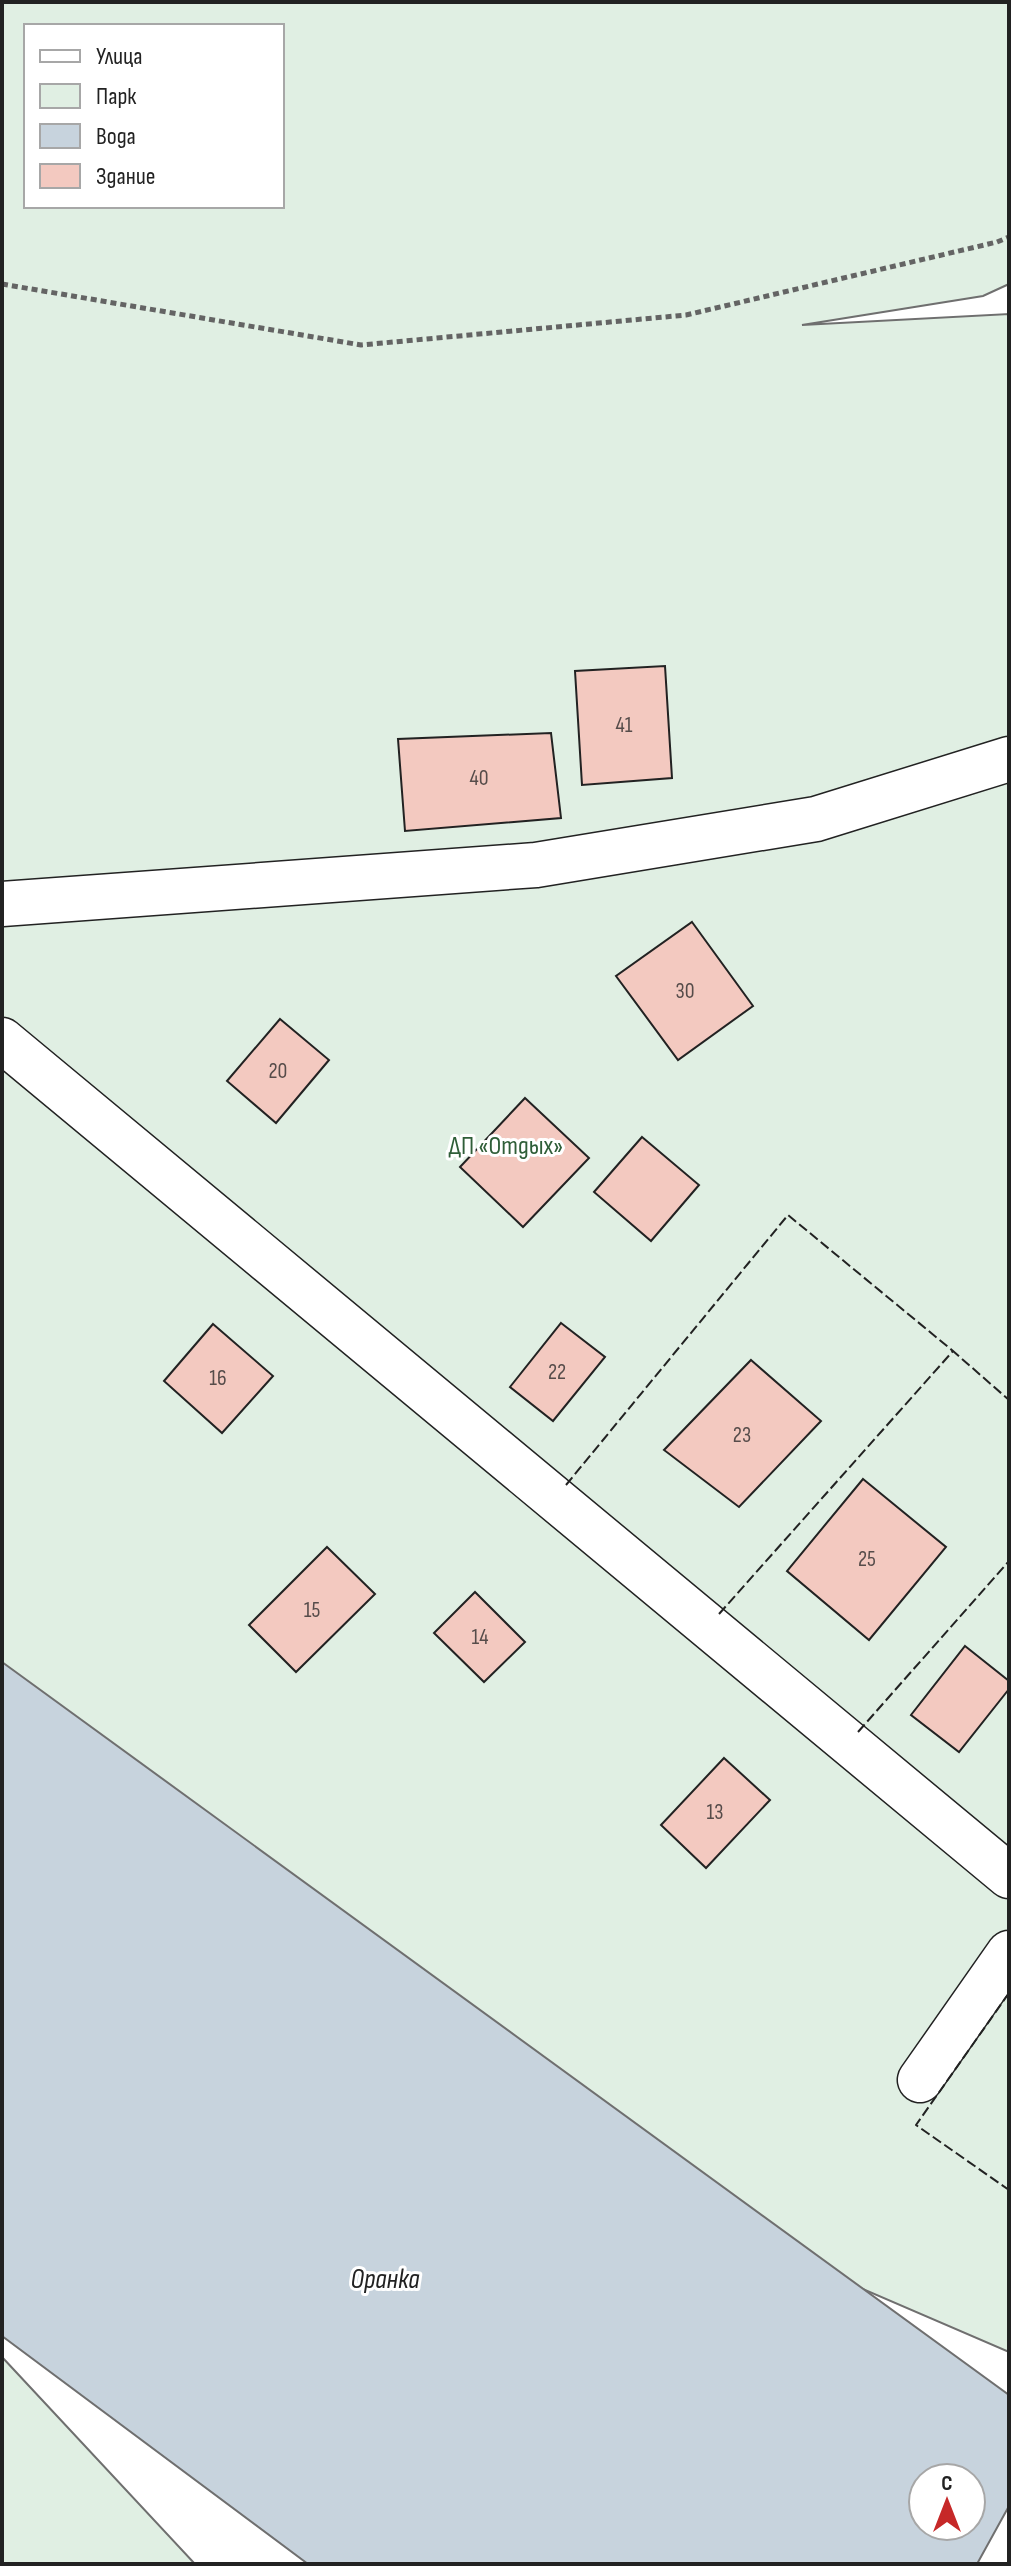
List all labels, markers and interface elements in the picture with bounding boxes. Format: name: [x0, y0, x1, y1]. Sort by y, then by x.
legend: [24, 24, 284, 208]
text: Улица: [96, 42, 142, 71]
text: Парк: [96, 82, 137, 111]
text: Вода: [96, 122, 136, 151]
text: Здание: [96, 162, 155, 191]
house number: 41: [616, 712, 633, 739]
house number: 40: [469, 765, 489, 792]
house number: 30: [675, 978, 695, 1005]
house number: 20: [269, 1058, 287, 1085]
park label: ДП «Отдых»: [449, 1131, 563, 1162]
house number: 22: [548, 1359, 566, 1386]
house number: 16: [209, 1365, 227, 1392]
house number: 23: [733, 1422, 751, 1449]
house number: 25: [858, 1546, 876, 1573]
house number: 15: [304, 1597, 320, 1624]
house number: 14: [472, 1624, 488, 1651]
house number: 13: [707, 1799, 723, 1826]
water label: Оранка: [350, 2263, 420, 2296]
north arrow: [907, 2462, 987, 2542]
text: С: [941, 2470, 953, 2497]

